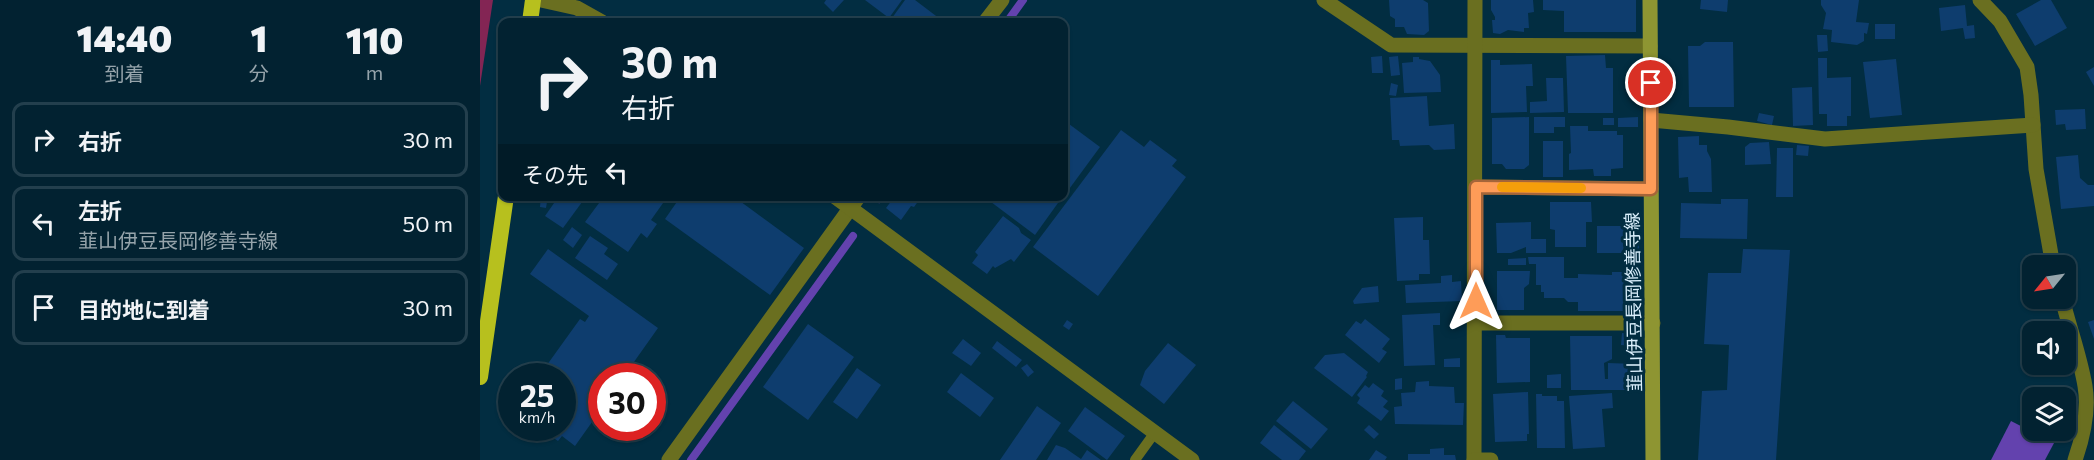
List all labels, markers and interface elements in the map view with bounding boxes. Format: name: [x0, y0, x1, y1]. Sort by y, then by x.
text: 14:40: [77, 15, 172, 59]
text: 1: [251, 15, 267, 59]
text: 110: [346, 17, 403, 61]
text: 30 m: [621, 35, 718, 87]
icon: right: [522, 42, 600, 120]
pin: [1625, 57, 1676, 108]
text: m: [366, 60, 383, 84]
text: 到着: [105, 61, 145, 85]
text: 分: [249, 61, 269, 85]
icon: arrive: [1634, 66, 1667, 99]
text: 右折: [621, 91, 675, 124]
icon: right: [27, 123, 60, 156]
text: 30 m: [403, 126, 453, 153]
text: 右折: [78, 128, 122, 155]
icon: left: [600, 156, 633, 189]
text: その先: [522, 161, 588, 188]
text: 左折: [78, 197, 122, 224]
icon: left: [27, 207, 60, 240]
text: 50 m: [403, 210, 453, 237]
street label: 韮山伊豆長岡修善寺線: [1620, 212, 1646, 392]
text: 韮山伊豆長岡修善寺線: [78, 228, 278, 252]
north arrow: [2022, 255, 2076, 309]
map controls: [2022, 255, 2076, 441]
position arrow: [1444, 269, 1508, 333]
icon: arrive: [27, 291, 60, 324]
text: 30 m: [403, 294, 453, 321]
text: 目的地に到着: [78, 296, 210, 323]
button: sound: [2022, 321, 2076, 375]
speed limit sign: 30: [588, 363, 666, 441]
text: 25: [520, 376, 554, 413]
button: layers: [2022, 387, 2076, 441]
text: km/h: [519, 408, 555, 426]

